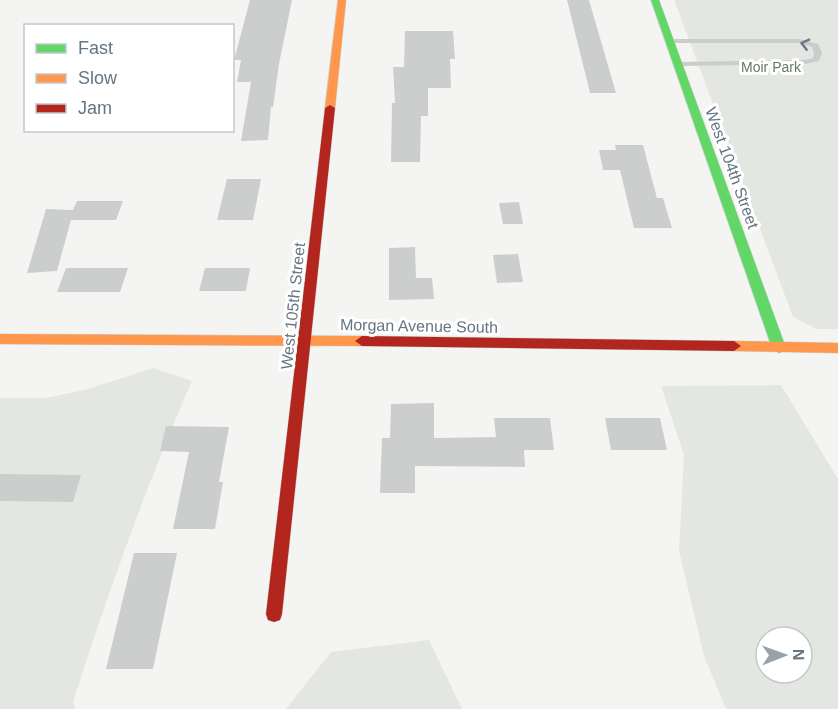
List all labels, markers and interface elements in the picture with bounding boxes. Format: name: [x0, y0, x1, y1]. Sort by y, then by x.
legend: [24, 24, 234, 132]
text: Fast: [78, 38, 113, 58]
one-way arrow: [800, 38, 810, 51]
park label: Moir Park: [741, 59, 802, 75]
text: Slow: [78, 68, 118, 88]
text: Jam: [78, 98, 112, 118]
street label: West 104th Street: [702, 105, 762, 231]
street label: West 105th Street: [278, 241, 308, 370]
street label: Morgan Avenue South: [340, 316, 498, 336]
north arrow: [754, 625, 814, 685]
text: N: [790, 649, 807, 661]

